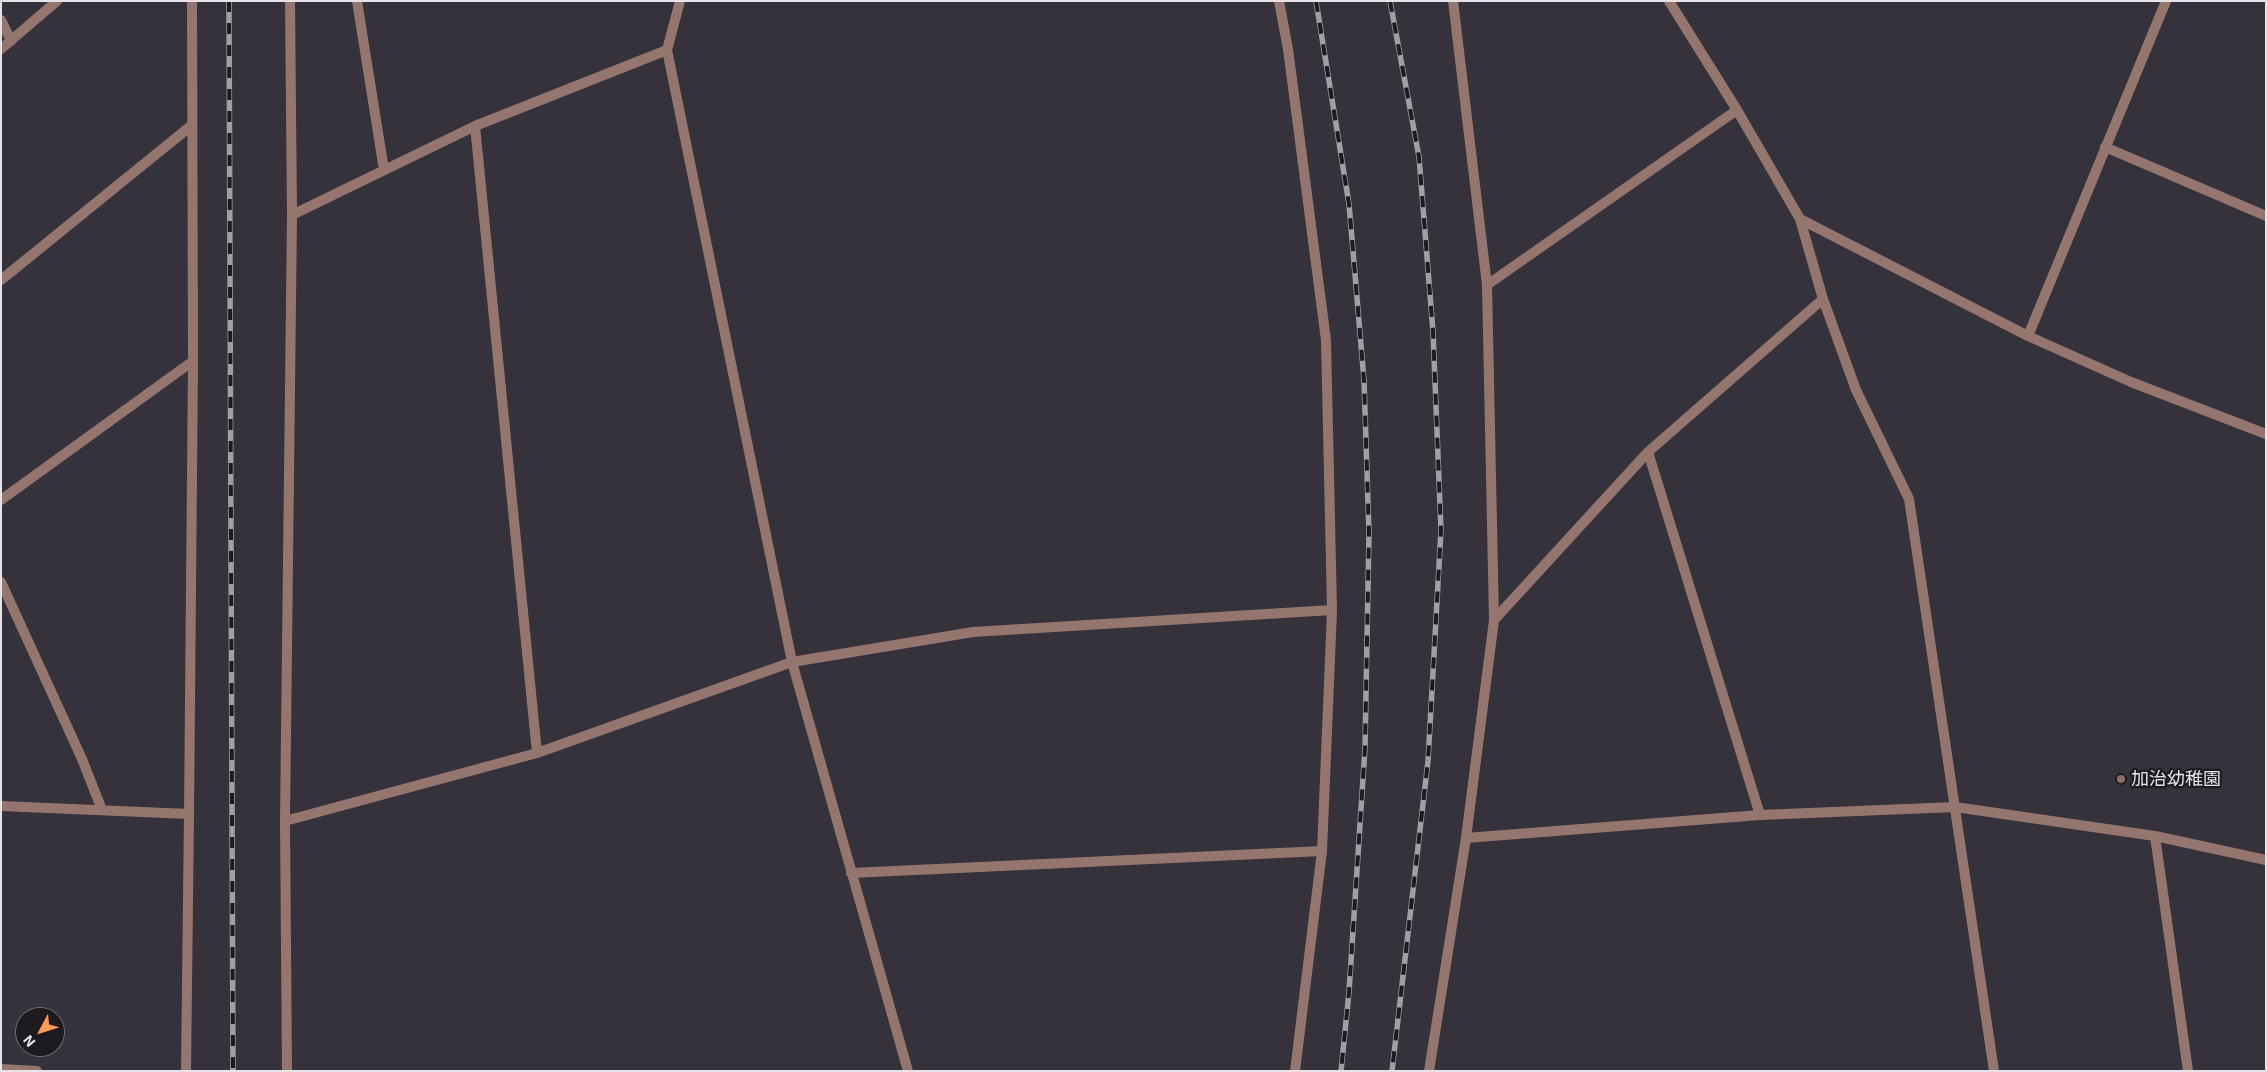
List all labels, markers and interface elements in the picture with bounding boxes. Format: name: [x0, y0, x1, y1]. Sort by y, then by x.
place label: 加治幼稚園: [2131, 768, 2221, 790]
marker: 加治幼稚園: [2115, 773, 2127, 785]
north arrow: [15, 1007, 65, 1057]
text: N: [19, 1032, 39, 1051]

